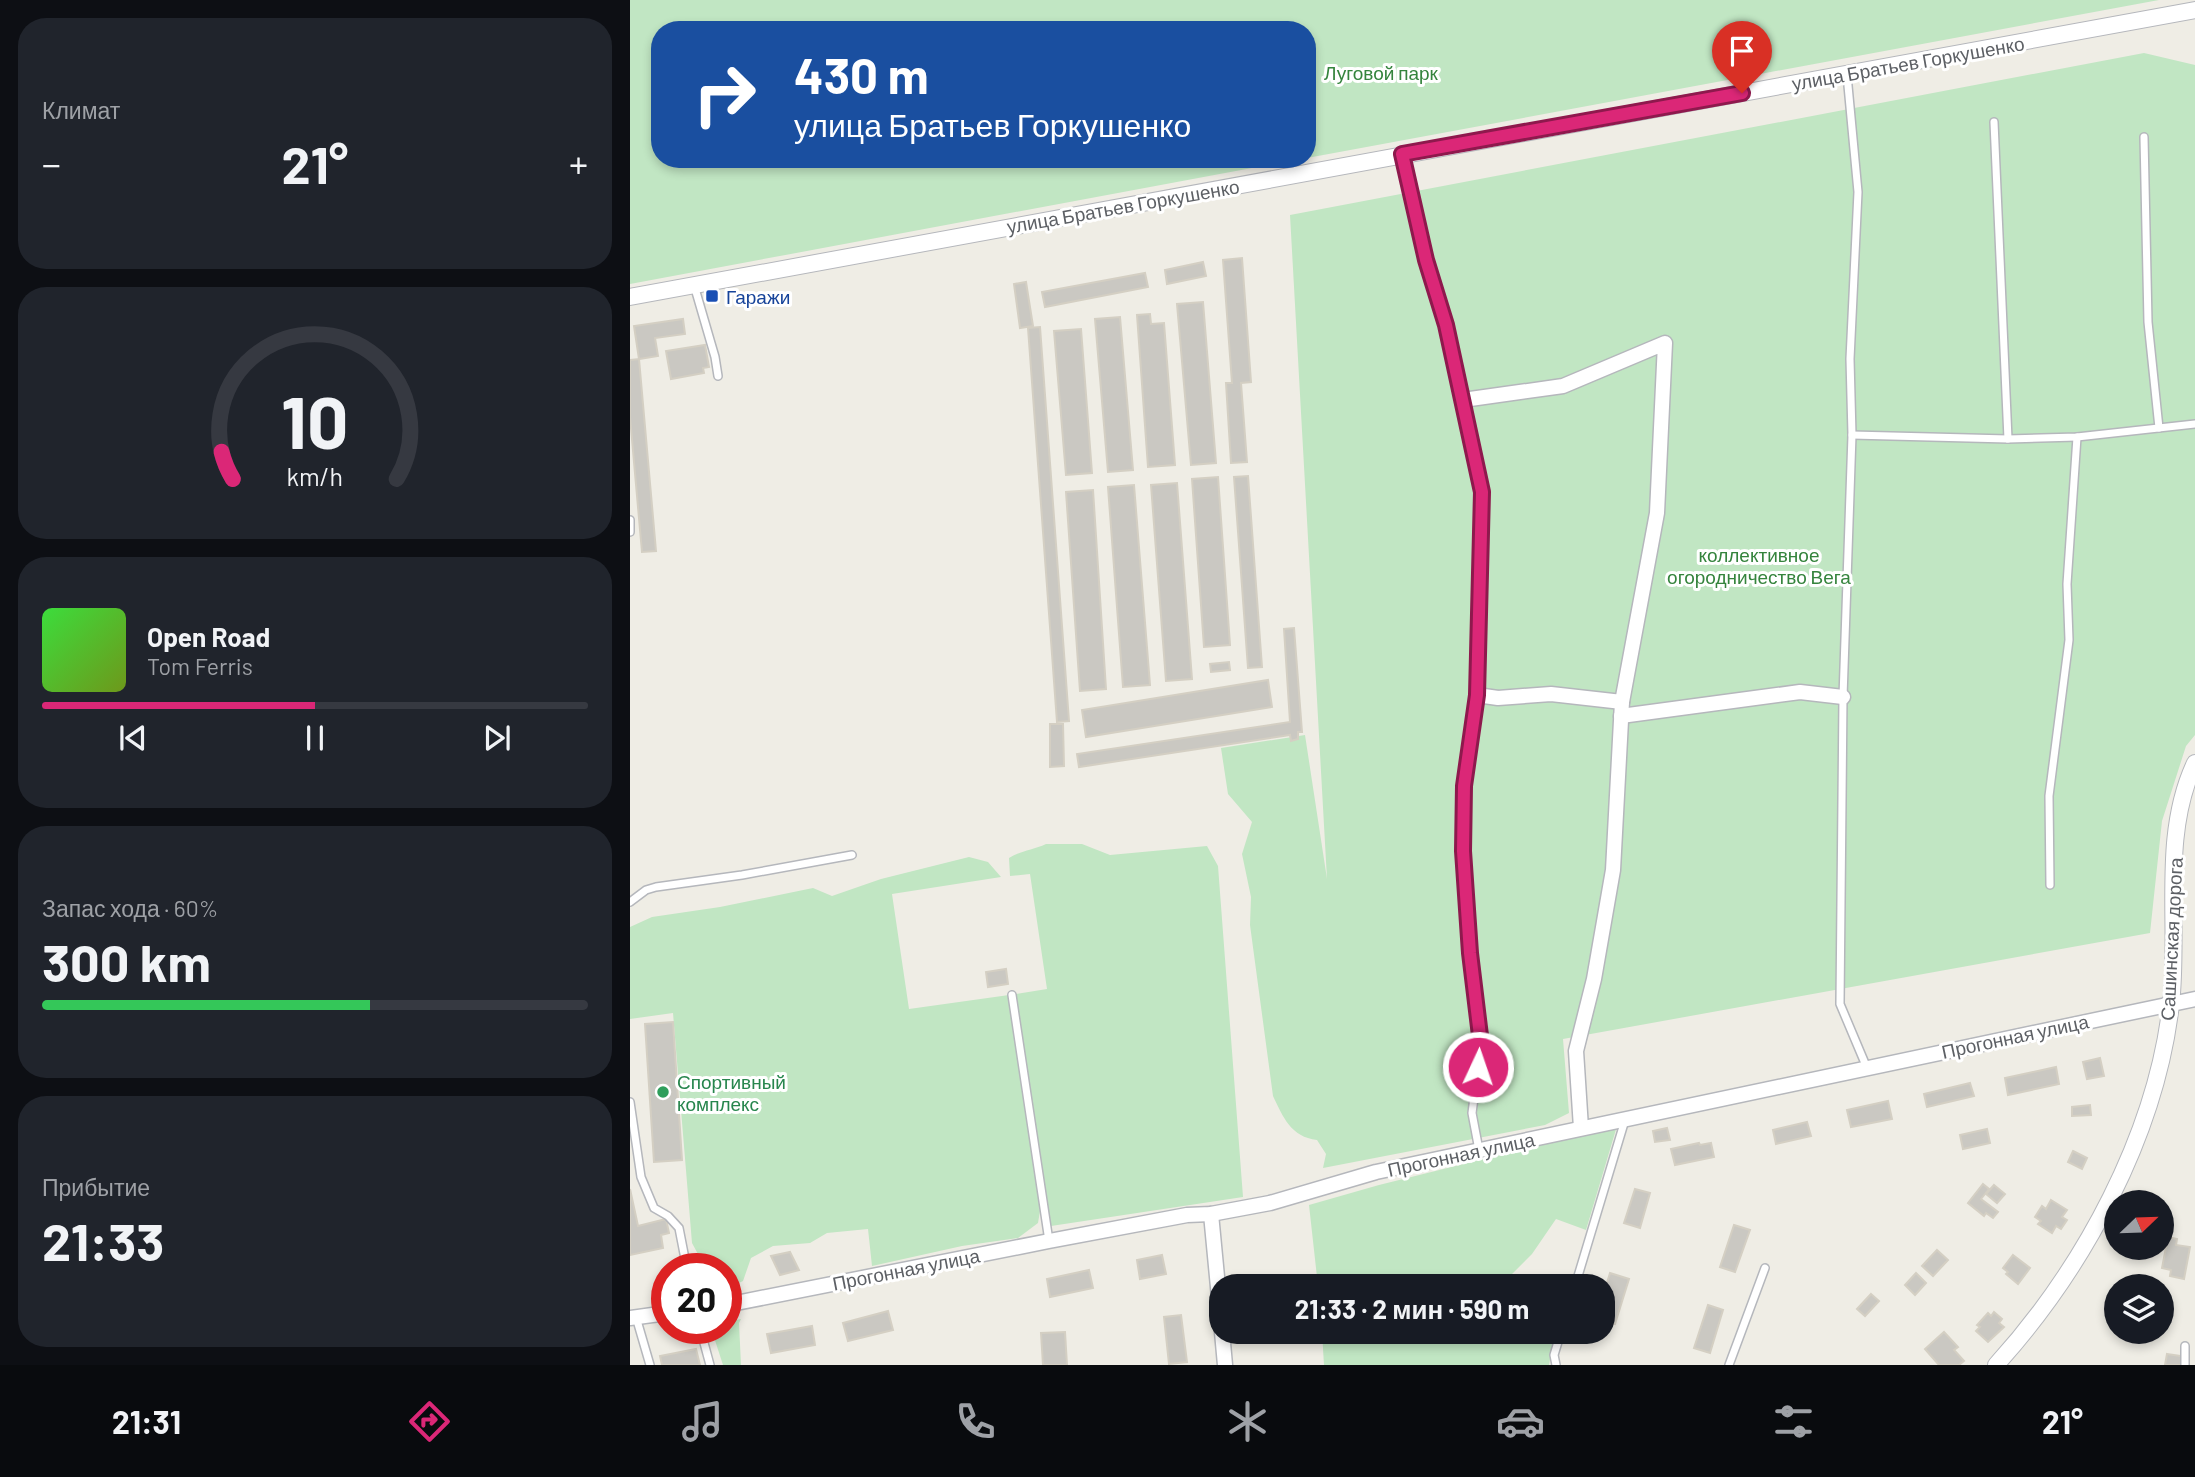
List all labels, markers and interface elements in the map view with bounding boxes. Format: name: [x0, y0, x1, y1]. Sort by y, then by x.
pin: [1712, 21, 1772, 93]
street label: улица Братьев Горкушенко: [1790, 31, 2026, 95]
icon: arrive: [1723, 32, 1761, 70]
text: 430 m: [794, 45, 929, 104]
icon: right: [679, 49, 770, 140]
park label: Луговой парк: [1324, 61, 1439, 84]
text: Климат: [42, 96, 120, 124]
text: улица Братьев Горкушенко: [794, 105, 1191, 143]
text: 21°: [282, 132, 348, 194]
text: −: [42, 140, 61, 186]
text: +: [569, 140, 588, 186]
street label: улица Братьев Горкушенко: [1005, 174, 1241, 238]
place label: Гаражи: [726, 285, 790, 308]
marker: Гаражи: [704, 288, 720, 304]
text: 10: [281, 377, 349, 465]
text: km/h: [287, 461, 343, 491]
park label: коллективное огородничество Вега: [1667, 543, 1851, 588]
text: Open Road: [147, 621, 270, 652]
text: Tom Ferris: [147, 652, 253, 680]
icon: previous: [114, 719, 152, 757]
icon: pause: [296, 719, 334, 757]
icon: next: [478, 719, 516, 757]
street label: Сашинская дорога: [2155, 856, 2187, 1021]
text: Запас хода · 60%: [42, 894, 218, 922]
text: 300 km: [42, 930, 211, 992]
street label: Прогонная улица: [1939, 1009, 2091, 1063]
position arrow: [1441, 1030, 1515, 1104]
place label: Спортивный комплекс: [677, 1070, 786, 1115]
marker: Спортивный комплекс: [655, 1084, 671, 1100]
street label: Прогонная улица: [1385, 1127, 1537, 1181]
text: Прибытие: [42, 1173, 150, 1201]
north arrow: [2104, 1190, 2174, 1260]
map controls: [2104, 1190, 2174, 1344]
text: 21:33: [42, 1209, 164, 1271]
street label: Прогонная улица: [830, 1243, 982, 1295]
speed limit sign: 20: [651, 1253, 742, 1344]
button: layers: [2104, 1274, 2174, 1344]
text: 21:33 · 2 мин · 590 m: [1295, 1293, 1529, 1324]
icon: directions: [405, 1397, 454, 1446]
icon: music: [678, 1397, 727, 1446]
icon: phone: [951, 1397, 1000, 1446]
icon: climate: [1223, 1397, 1272, 1446]
icon: car: [1496, 1397, 1545, 1446]
icon: filters: [1769, 1397, 1818, 1446]
text: 21:31: [112, 1402, 181, 1440]
text: 21°: [2042, 1402, 2083, 1440]

